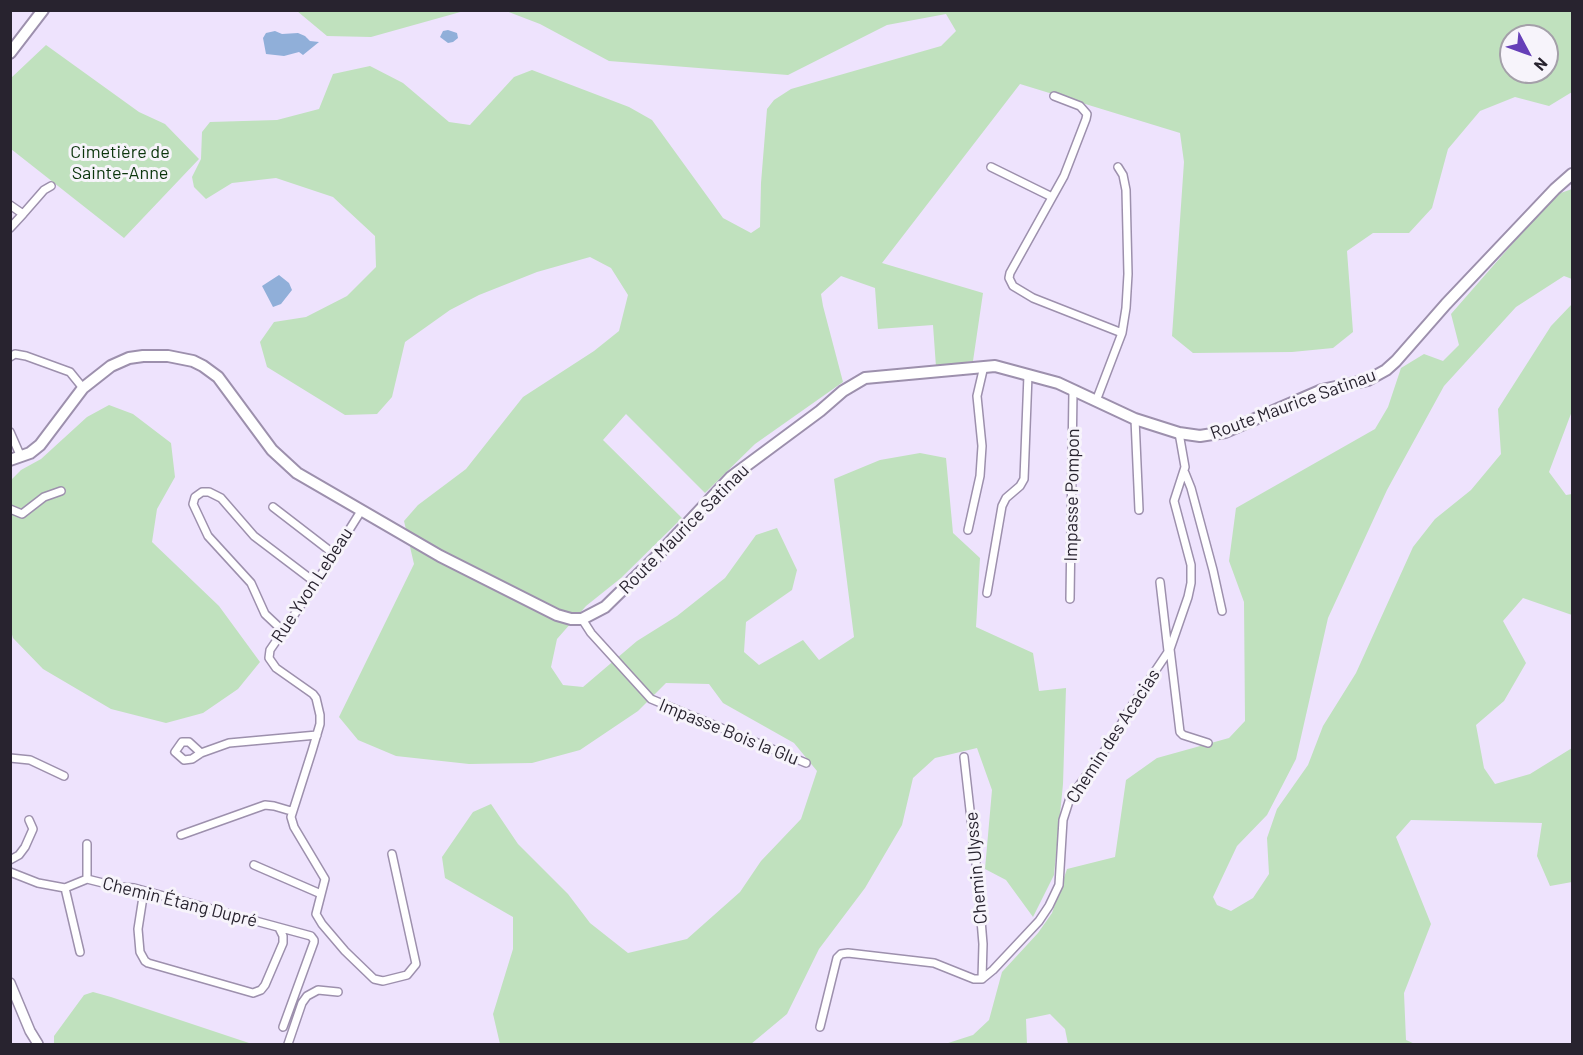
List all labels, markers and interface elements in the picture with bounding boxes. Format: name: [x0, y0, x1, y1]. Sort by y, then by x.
north arrow: [1499, 24, 1559, 84]
text: N: [1531, 55, 1552, 75]
park label: Cimetière de Sainte-Anne: [70, 141, 170, 184]
street label: Route Maurice Satinau: [1207, 364, 1379, 444]
street label: Impasse Pompon: [1060, 428, 1084, 562]
street label: Route Maurice Satinau: [615, 460, 753, 598]
street label: Rue Yvon Lebeau: [267, 523, 357, 647]
street label: Chemin des Acacias: [1062, 665, 1164, 807]
street label: Impasse Bois la Glu: [656, 694, 802, 770]
street label: Chemin Ulysse: [960, 811, 992, 925]
street label: Chemin Étang Dupré: [100, 872, 260, 932]

